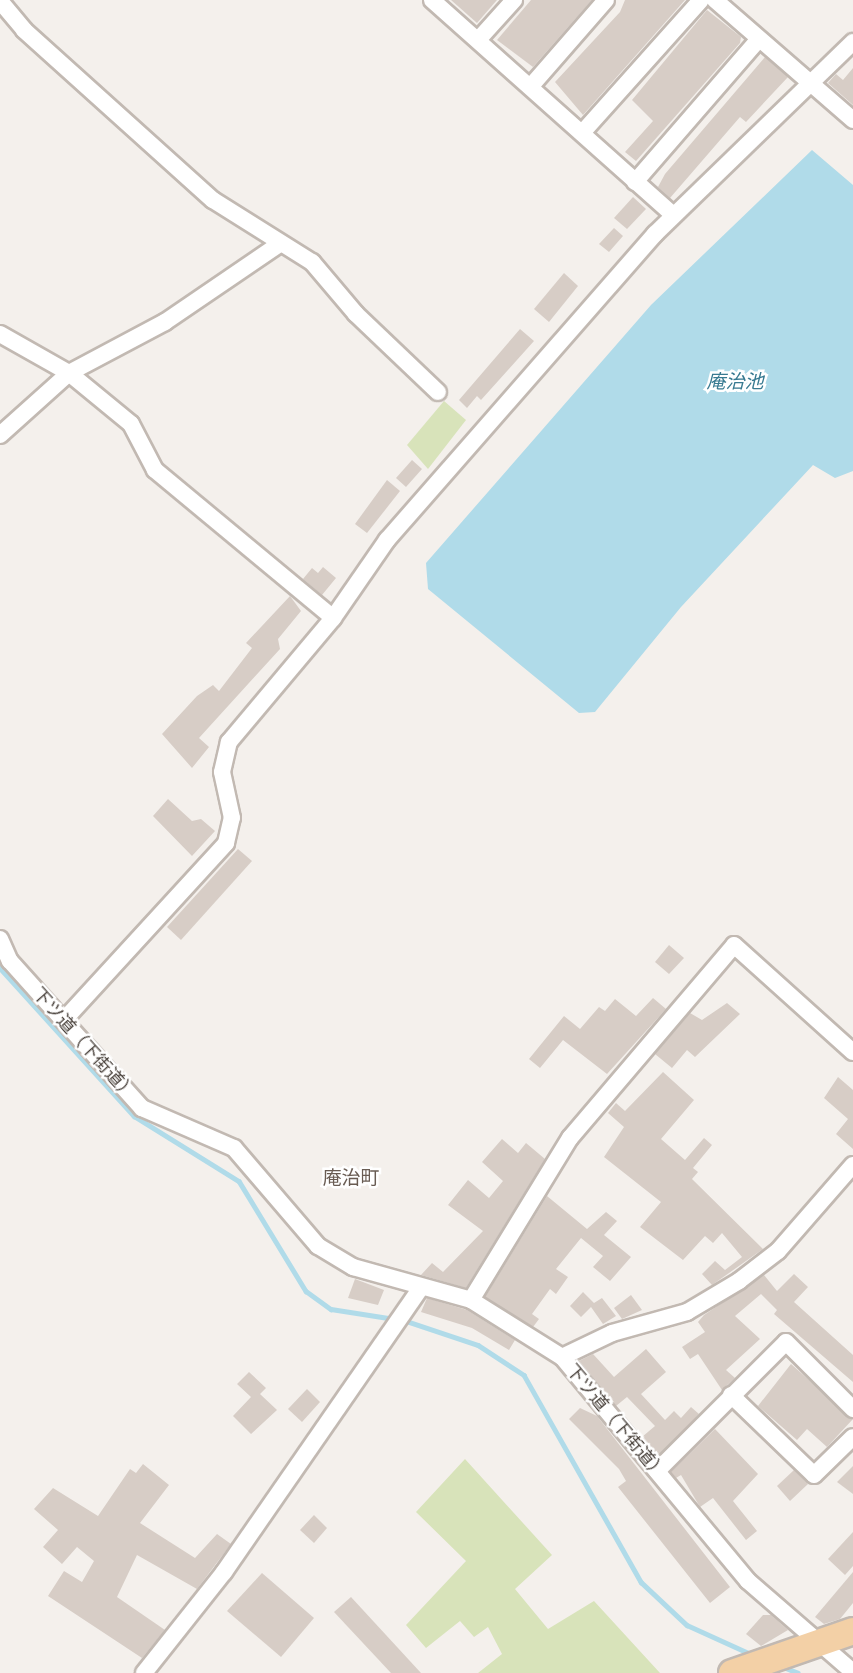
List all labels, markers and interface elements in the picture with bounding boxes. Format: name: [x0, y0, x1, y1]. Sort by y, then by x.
water label: 庵治池: [707, 371, 763, 393]
street label: 下ツ道（下街道）: [28, 983, 140, 1105]
district label: 庵治町: [323, 1167, 379, 1189]
street label: 下ツ道（下街道）: [561, 1360, 671, 1484]

